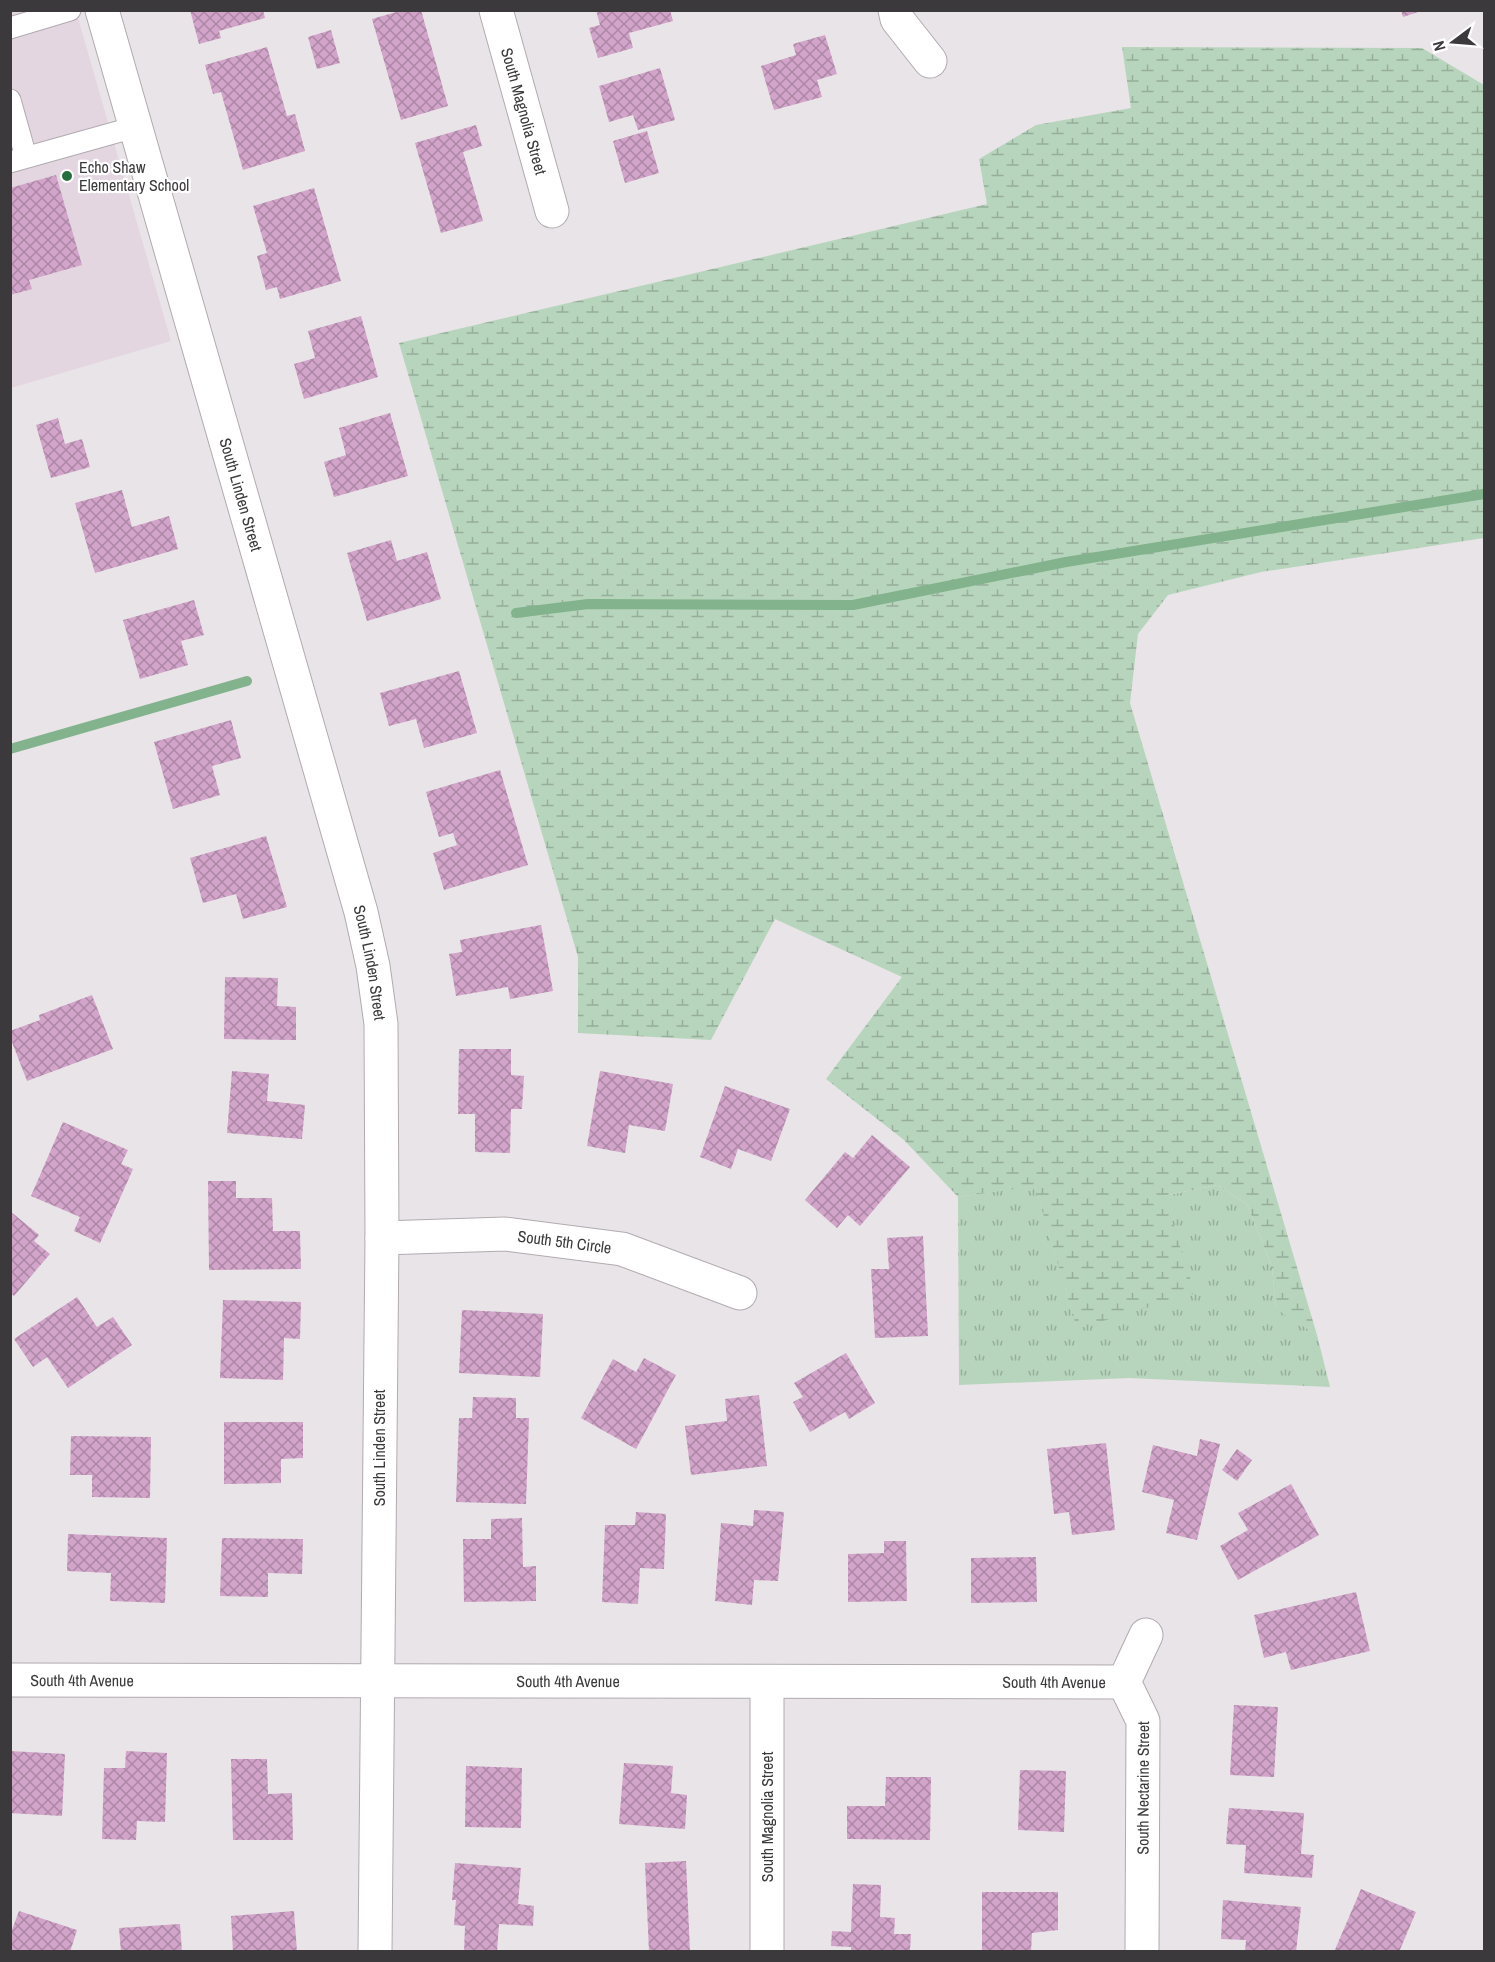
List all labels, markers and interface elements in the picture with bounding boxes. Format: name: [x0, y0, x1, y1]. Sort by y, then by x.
north arrow: [1423, 12, 1483, 72]
text: N: [1427, 39, 1450, 54]
street label: South Magnolia Street: [496, 45, 552, 177]
place label: Echo Shaw Elementary School: [79, 156, 189, 196]
marker: Echo Shaw Elementary School: [60, 169, 74, 183]
street label: South Linden Street: [214, 435, 268, 554]
street label: South Linden Street: [349, 902, 391, 1022]
street label: South 5th Circle: [516, 1225, 613, 1259]
street label: South Linden Street: [368, 1389, 390, 1506]
street label: South 4th Avenue: [30, 1669, 134, 1691]
street label: South 4th Avenue: [516, 1670, 620, 1692]
street label: South 4th Avenue: [1002, 1671, 1106, 1693]
street label: South Nectarine Street: [1131, 1721, 1154, 1855]
street label: South Magnolia Street: [756, 1751, 778, 1882]

